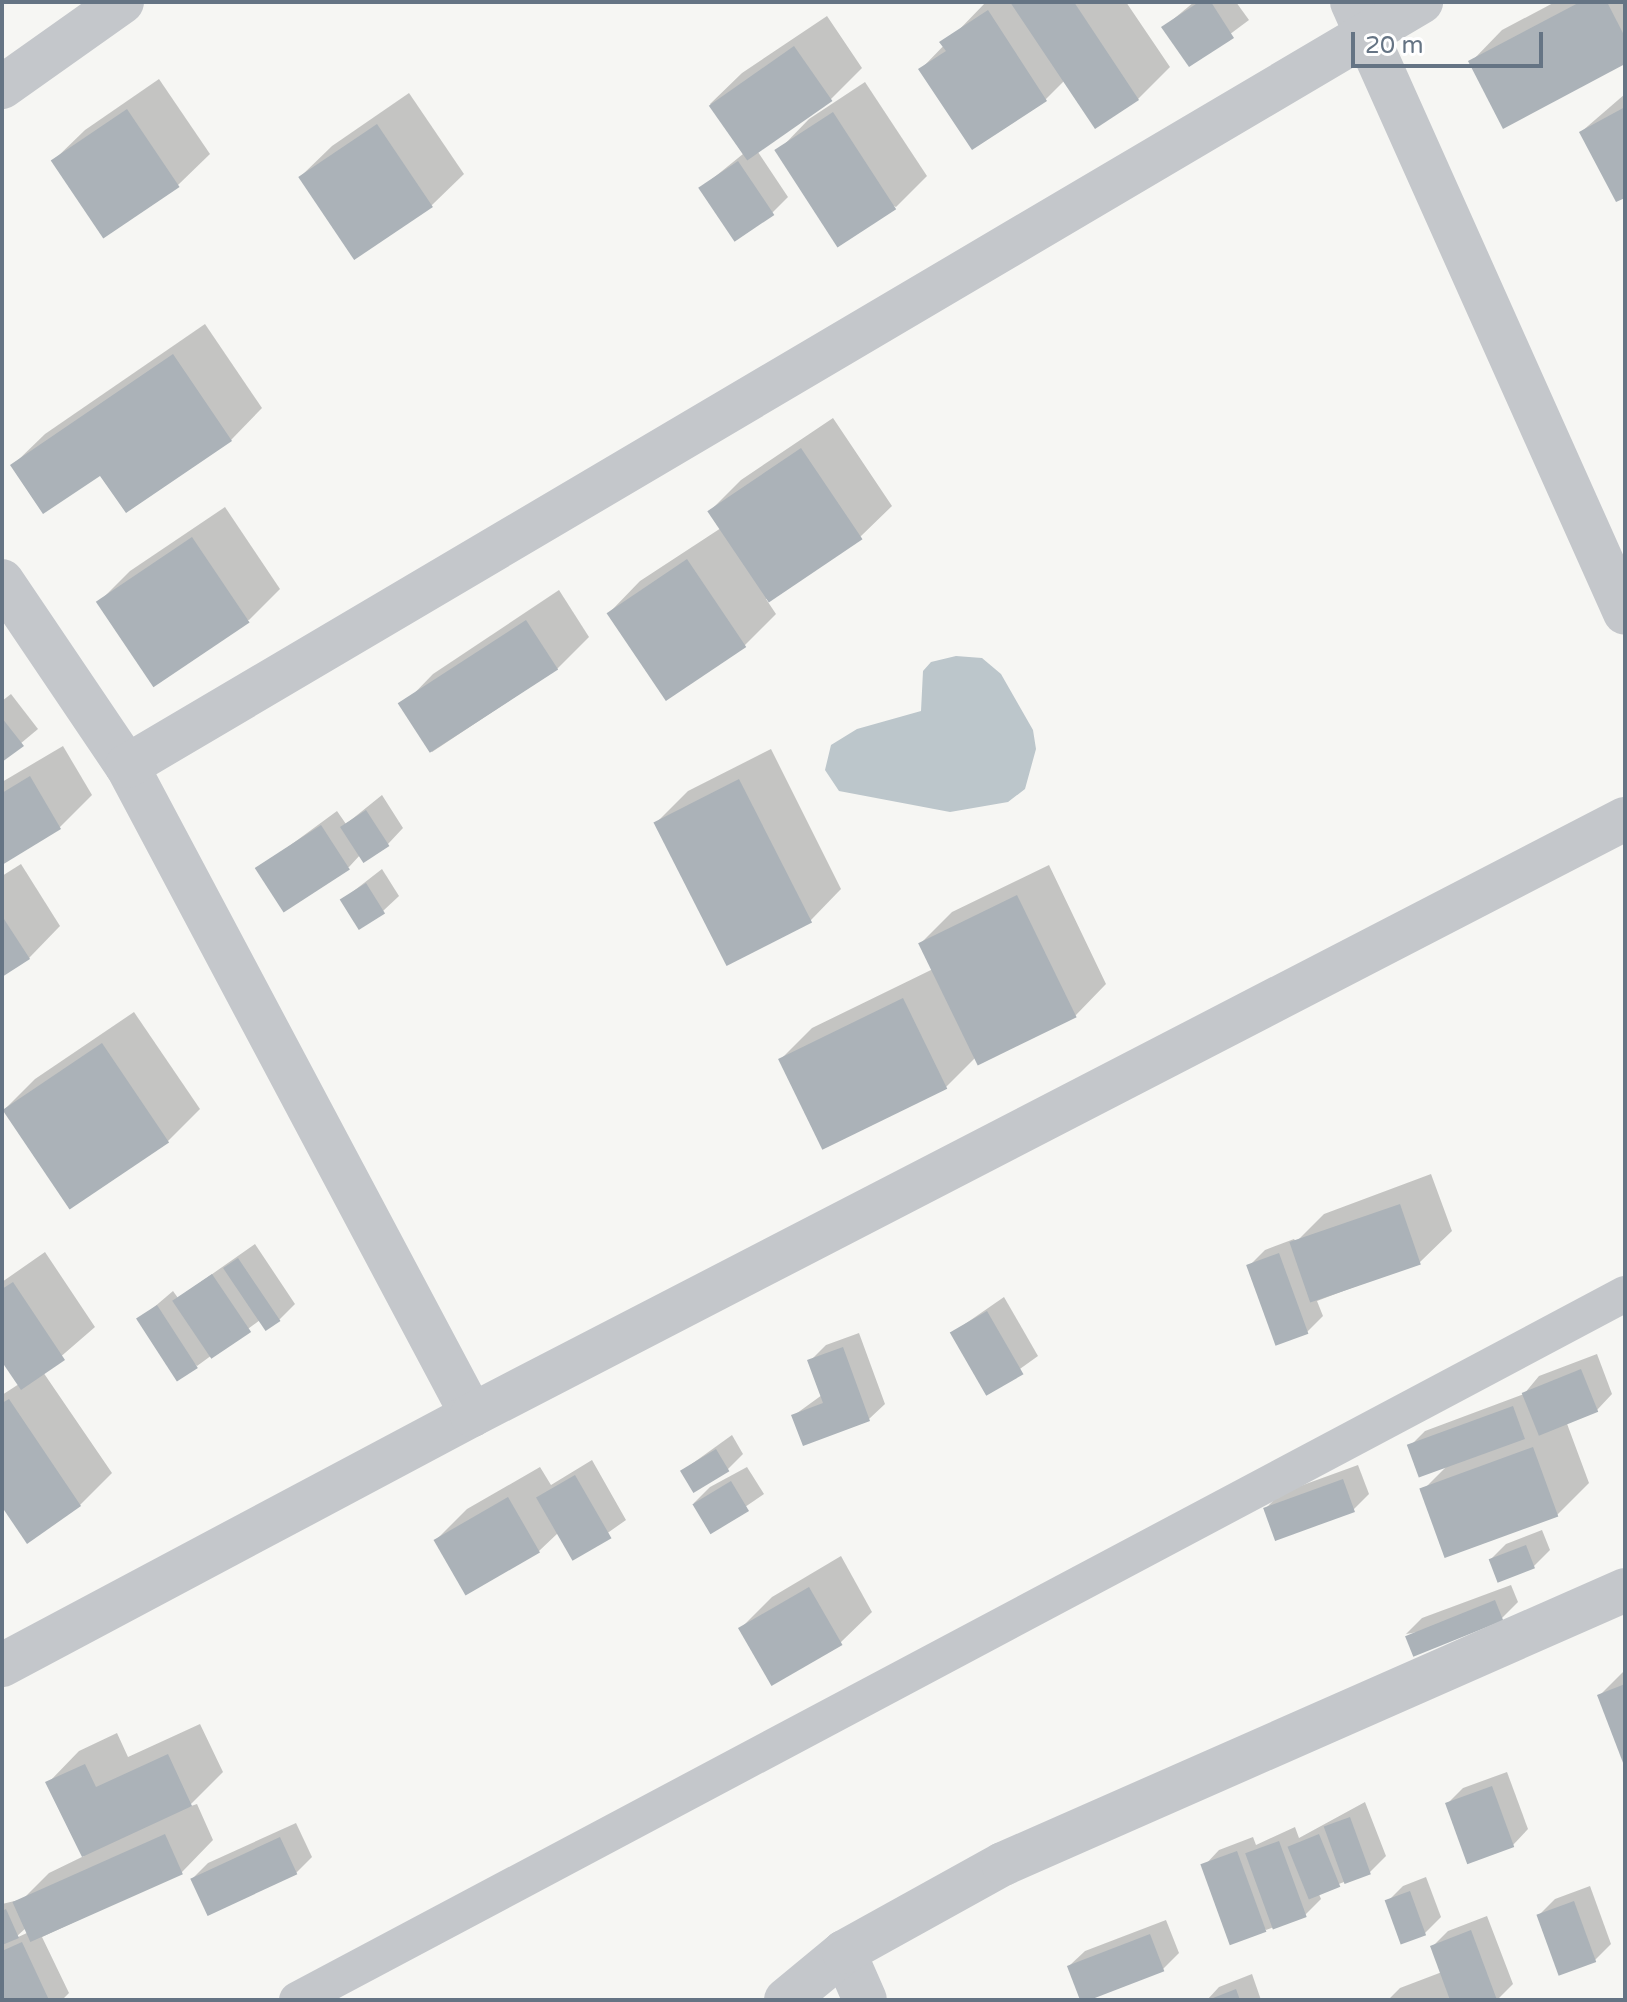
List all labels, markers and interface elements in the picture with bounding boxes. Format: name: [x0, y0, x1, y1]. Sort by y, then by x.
scale bar: [1355, 16, 1547, 66]
text: 20 m: [1365, 31, 1423, 60]

